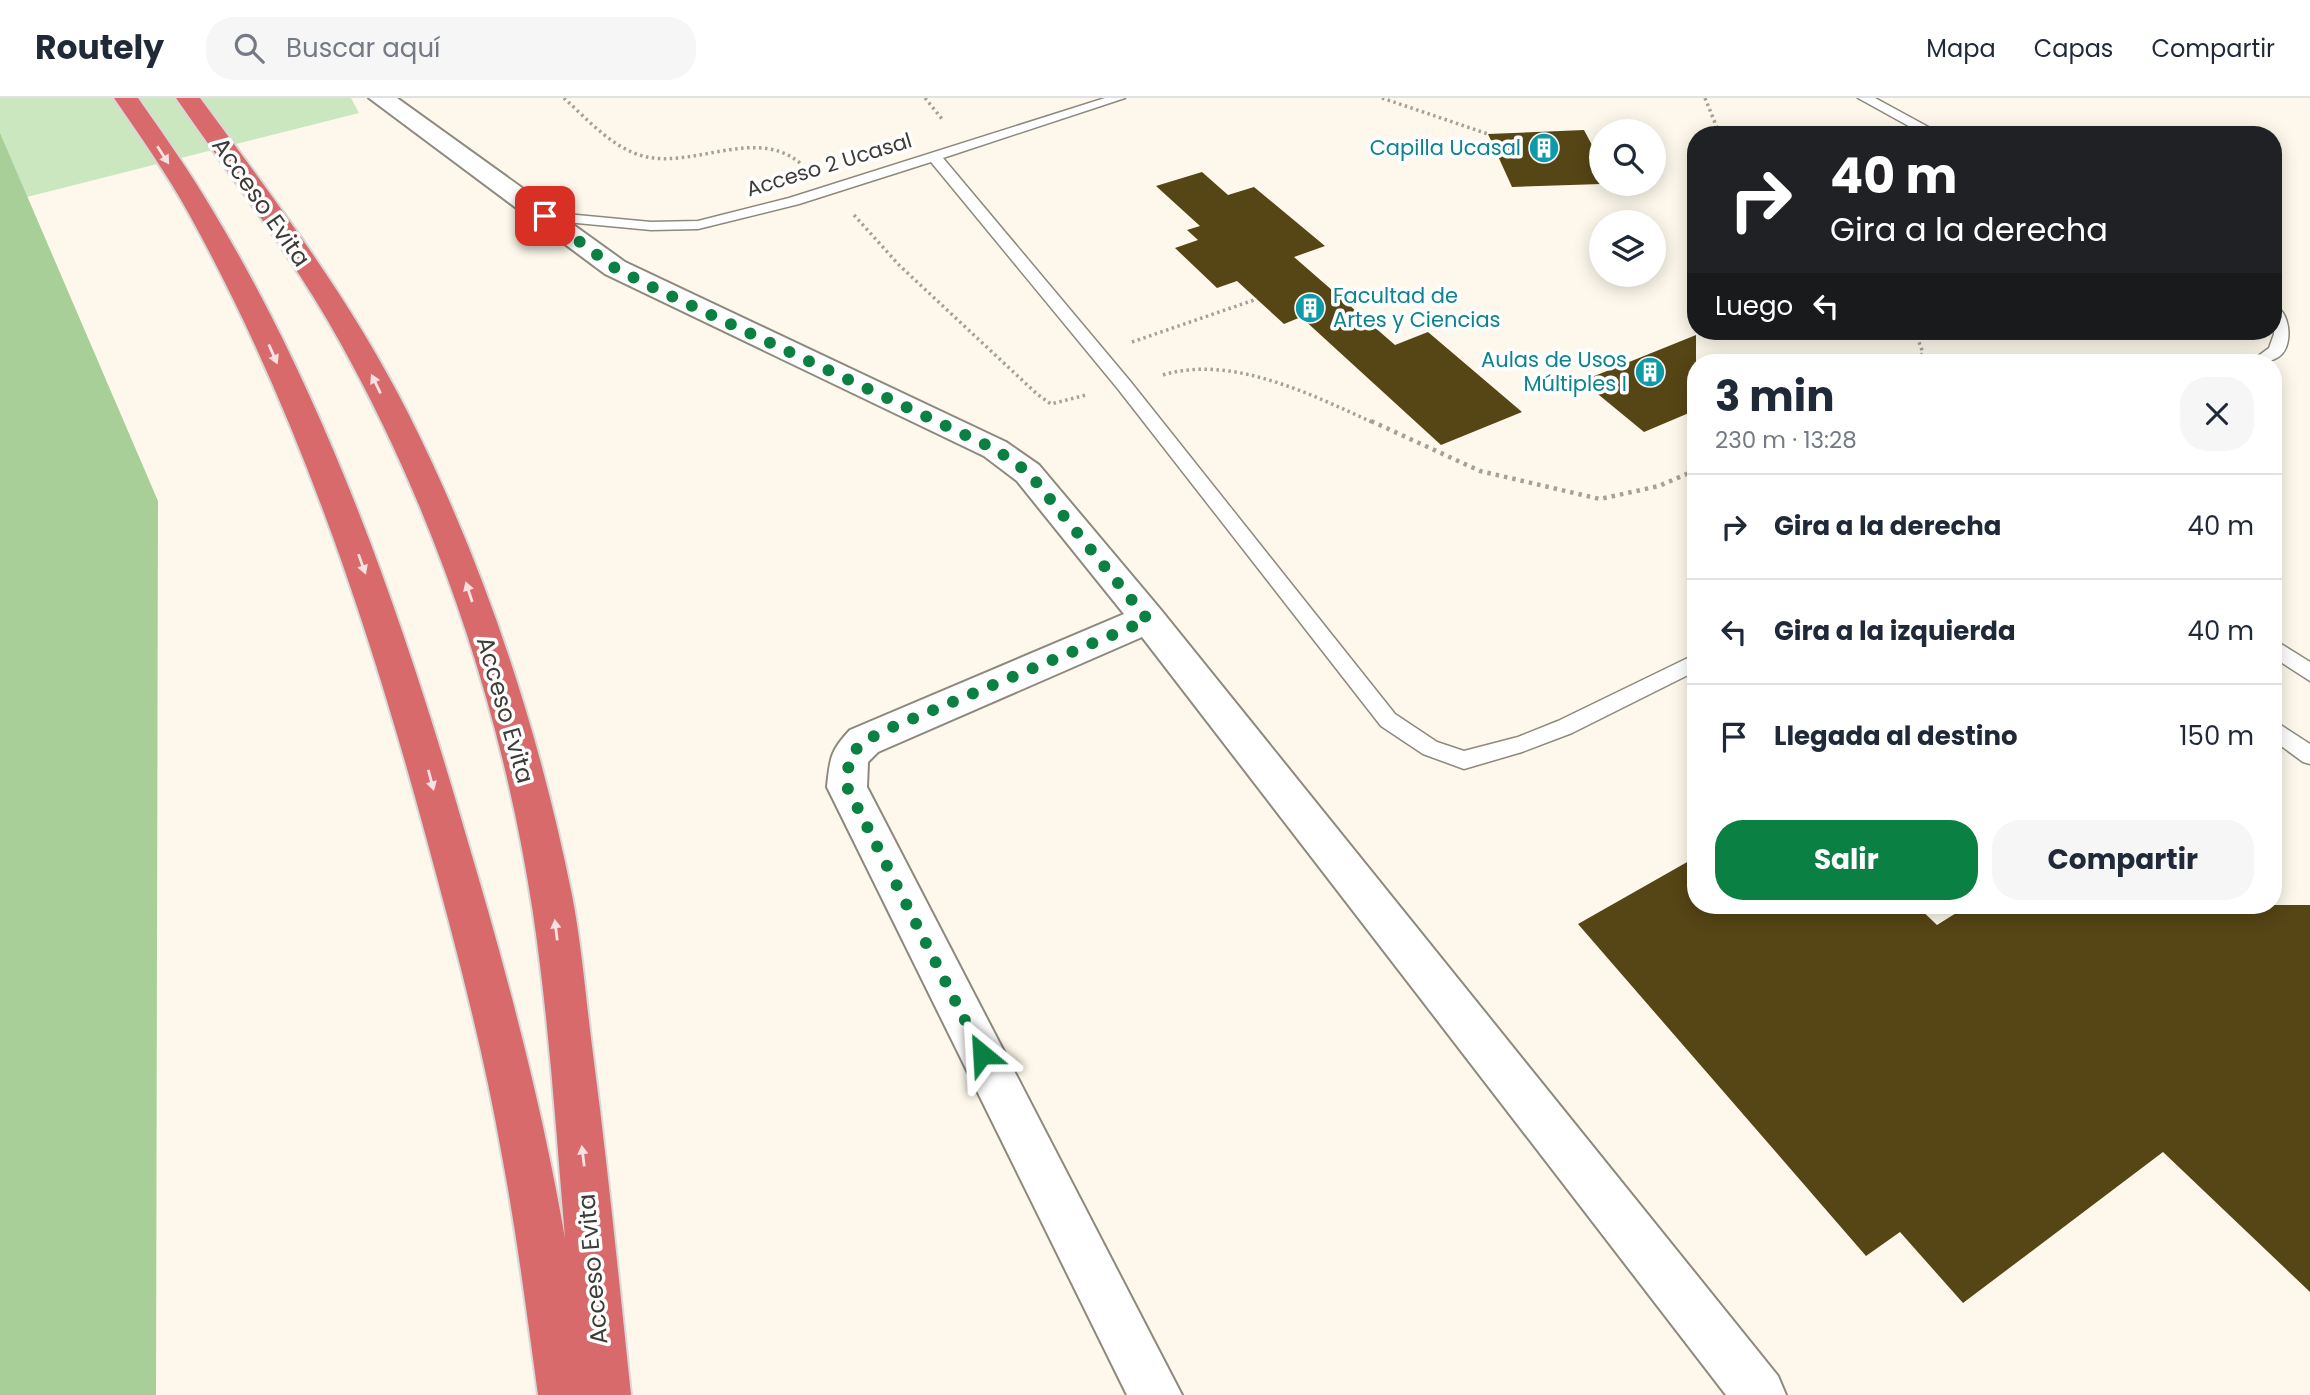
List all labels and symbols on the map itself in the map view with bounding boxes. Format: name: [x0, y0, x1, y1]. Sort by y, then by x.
street label: Acceso 2 Ucasal: [742, 126, 915, 204]
street label: Acceso Evita: [205, 130, 318, 273]
building icon: Capilla Ucasal: [1527, 131, 1561, 165]
place label: Capilla Ucasal: [1370, 133, 1521, 162]
one-way arrow: [157, 145, 170, 165]
pin: [515, 186, 575, 246]
place label: Facultad de Artes y Ciencias: [1333, 281, 1501, 334]
building icon: Facultad de Artes y Ciencias: [1293, 291, 1327, 325]
one-way arrow: [267, 344, 279, 364]
place label: Aulas de Usos Múltiples I: [1481, 345, 1627, 398]
building icon: Aulas de Usos Múltiples I: [1633, 355, 1667, 389]
one-way arrow: [371, 374, 382, 394]
one-way arrow: [356, 553, 367, 574]
one-way arrow: [463, 581, 474, 602]
street label: Acceso Evita: [469, 633, 542, 787]
one-way arrow: [427, 770, 437, 791]
one-way arrow: [550, 919, 561, 941]
position arrow: [945, 1017, 1019, 1091]
one-way arrow: [577, 1145, 588, 1167]
street label: Acceso Evita: [569, 1192, 616, 1346]

